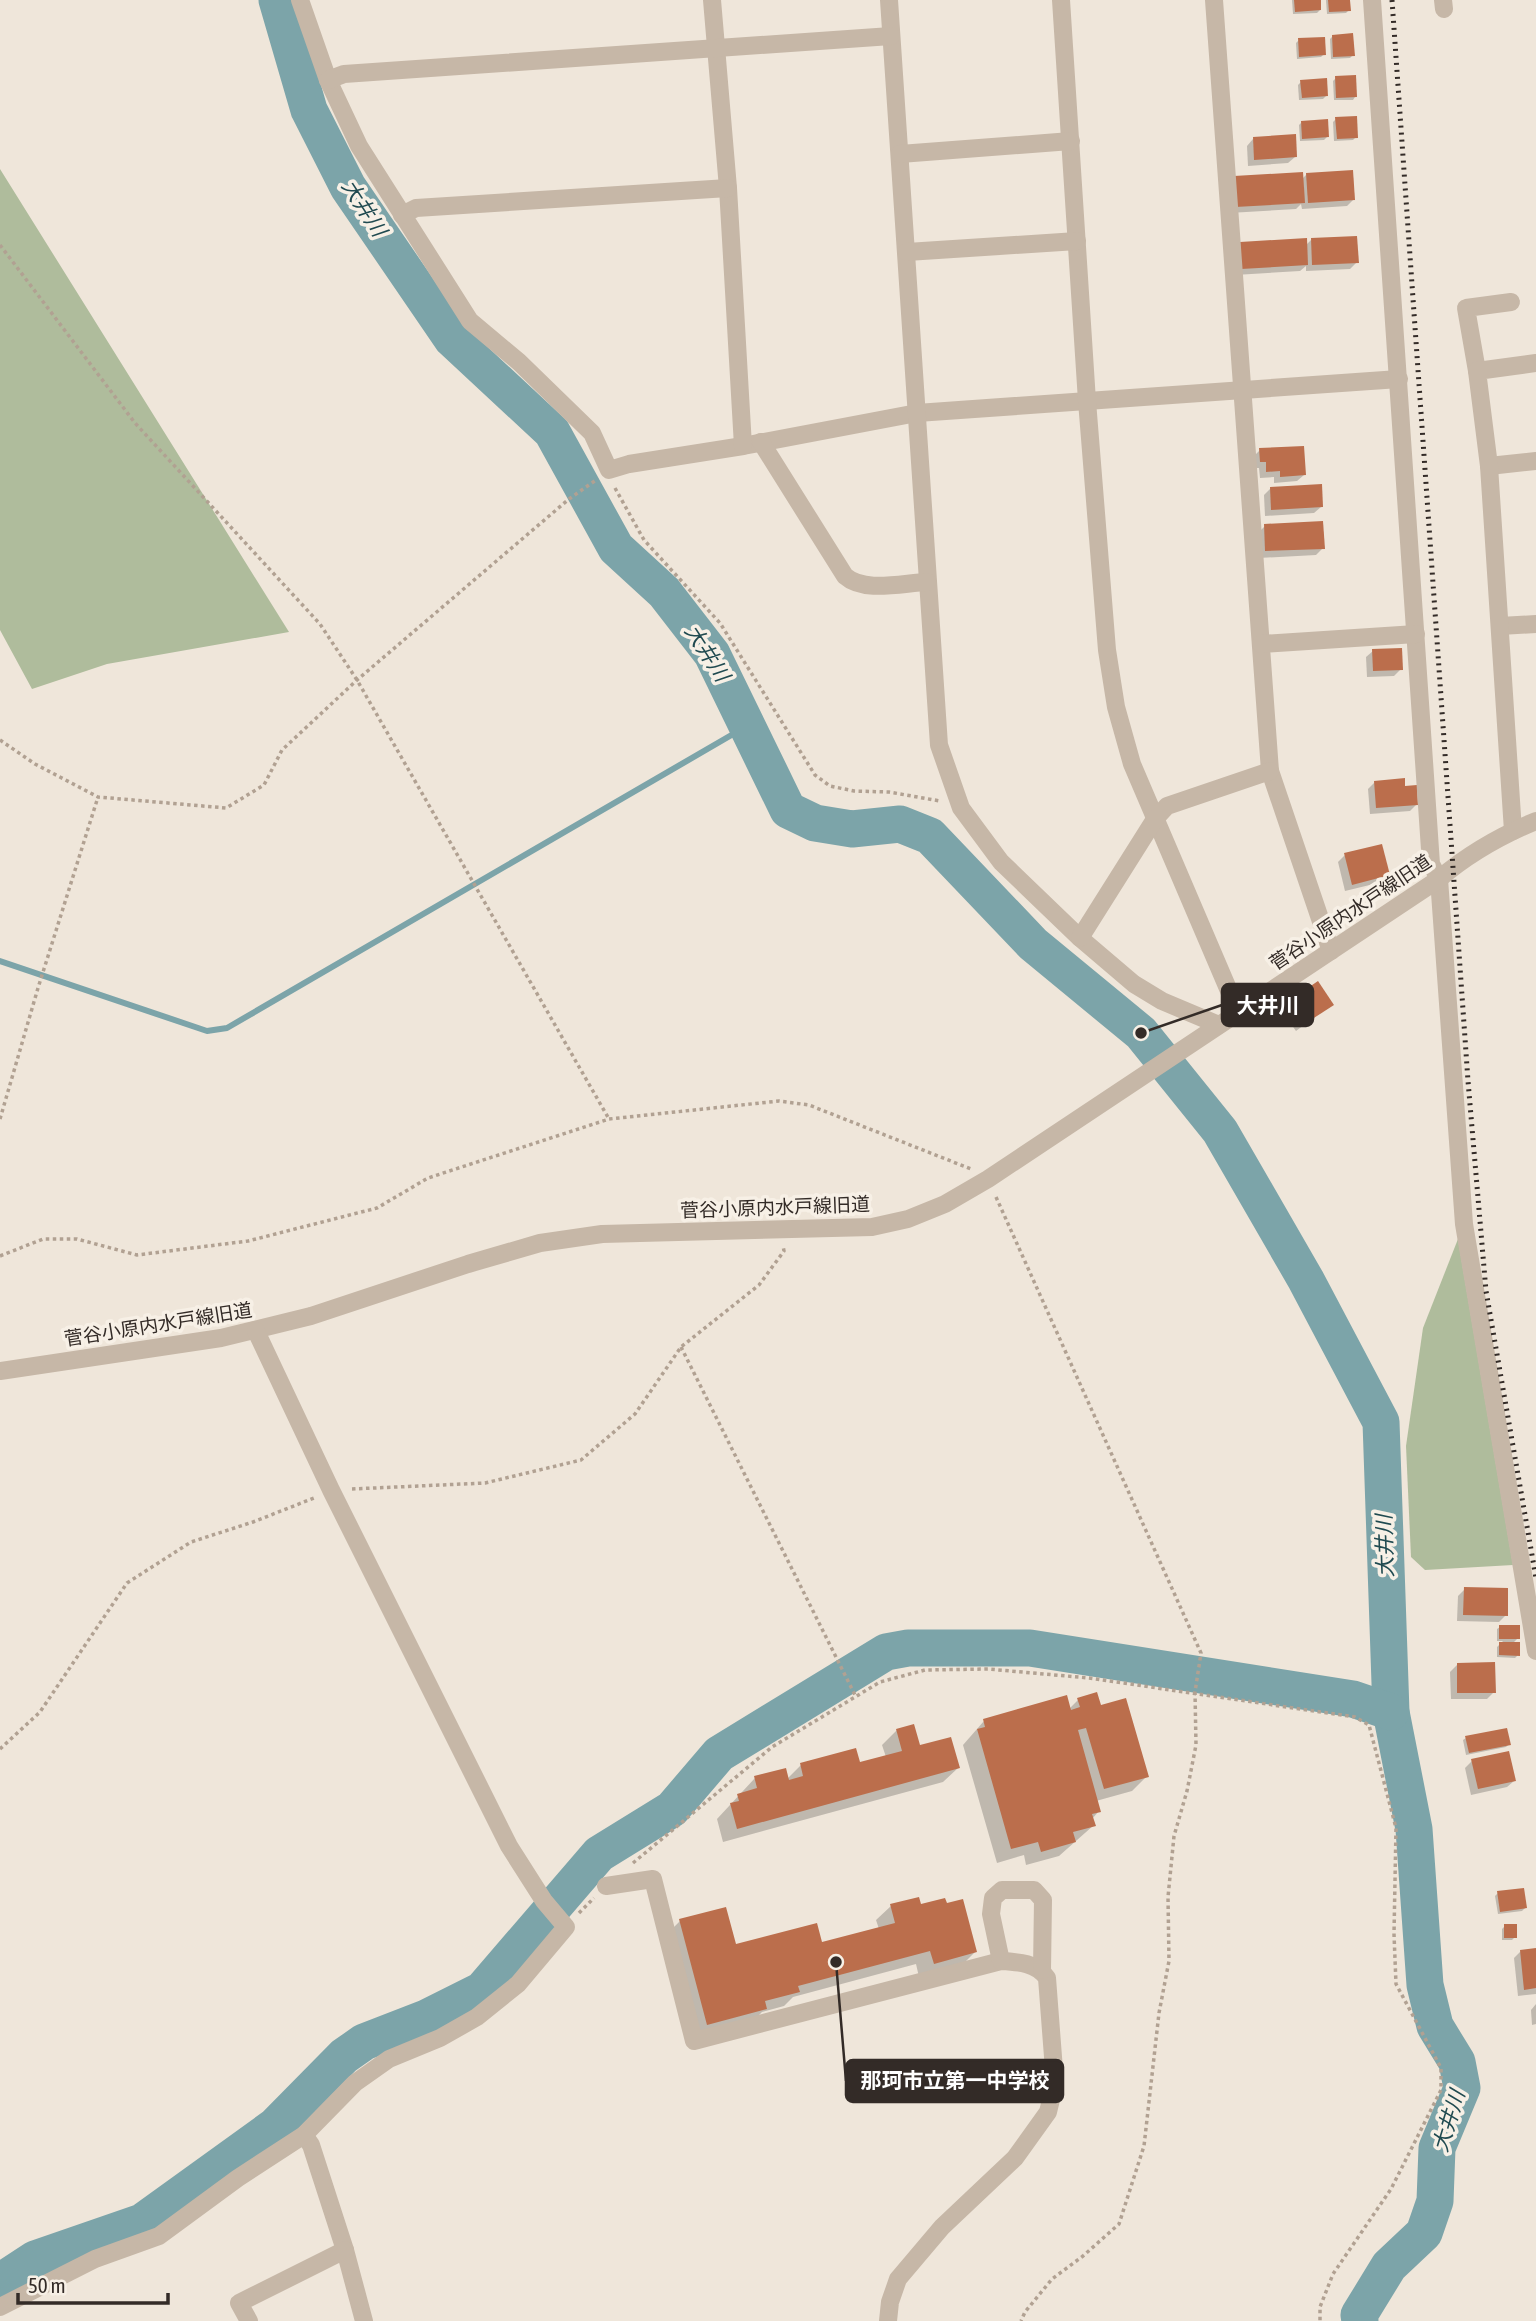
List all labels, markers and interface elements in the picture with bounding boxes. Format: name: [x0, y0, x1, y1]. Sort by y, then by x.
water label: 大井川: [338, 175, 393, 242]
water label: 大井川: [681, 620, 736, 687]
street label: 菅谷小原内水戸線旧道: [1265, 850, 1435, 974]
callout: 大井川: [1222, 984, 1313, 1026]
text: 大井川: [1237, 993, 1300, 1017]
street label: 菅谷小原内水戸線旧道: [680, 1193, 870, 1221]
street label: 菅谷小原内水戸線旧道: [62, 1298, 254, 1350]
water label: 大井川: [1371, 1512, 1397, 1578]
callout: 那珂市立第一中学校: [846, 2060, 1063, 2102]
text: 那珂市立第一中学校: [861, 2068, 1050, 2092]
water label: 大井川: [1427, 2085, 1469, 2154]
scale bar: [18, 2262, 168, 2306]
text: 50 m: [28, 2273, 66, 2297]

